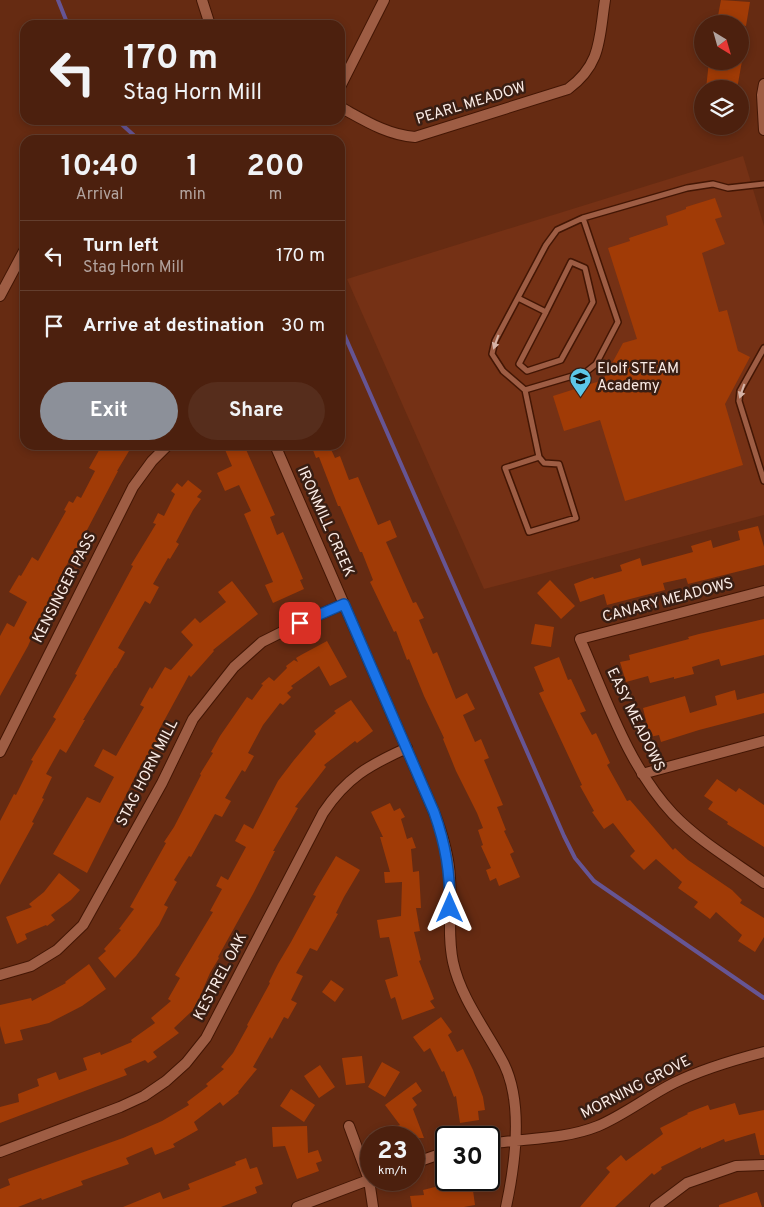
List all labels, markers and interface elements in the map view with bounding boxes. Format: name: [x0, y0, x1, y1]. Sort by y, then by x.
north arrow: [694, 15, 749, 70]
map controls: [694, 15, 749, 135]
text: 170 m: [123, 37, 218, 81]
icon: left: [40, 40, 105, 105]
street label: PEARL MEADOW: [414, 78, 528, 130]
text: Stag Horn Mill: [123, 80, 262, 107]
button: layers: [694, 80, 749, 135]
text: 10:40: [61, 149, 139, 186]
text: 1: [187, 149, 199, 186]
text: 200: [246, 149, 304, 186]
text: Arrival: [76, 185, 123, 205]
text: min: [179, 185, 206, 205]
text: m: [269, 185, 282, 205]
text: Turn left: [83, 234, 159, 258]
icon: left: [40, 242, 68, 270]
text: 170 m: [276, 244, 325, 268]
text: Stag Horn Mill: [83, 258, 184, 278]
icon: arrive: [40, 312, 68, 340]
text: Arrive at destination: [83, 314, 264, 338]
text: 30 m: [281, 314, 325, 338]
one-way arrow: [492, 334, 499, 349]
place label: Elolf STEAM Academy: [597, 360, 679, 396]
school or university icon: Elolf STEAM Academy: [569, 366, 593, 397]
button: Exit: [40, 382, 178, 440]
button: Share: [188, 382, 325, 440]
one-way arrow: [738, 384, 746, 399]
street label: IRONMILL CREEK: [292, 464, 358, 580]
street label: KENSINGER PASS: [29, 529, 101, 647]
street label: CANARY MEADOWS: [600, 574, 736, 628]
pin: [279, 602, 321, 644]
icon: arrive: [286, 609, 314, 637]
street label: EASY MEADOWS: [602, 665, 668, 775]
street label: STAG HORN MILL: [113, 716, 183, 830]
position arrow: [423, 881, 475, 933]
street label: KESTREL OAK: [190, 930, 252, 1024]
street label: MORNING GROVE: [578, 1052, 694, 1124]
speed limit sign: 30: [435, 1126, 500, 1191]
text: 23: [377, 1136, 408, 1168]
text: km/h: [378, 1163, 407, 1179]

